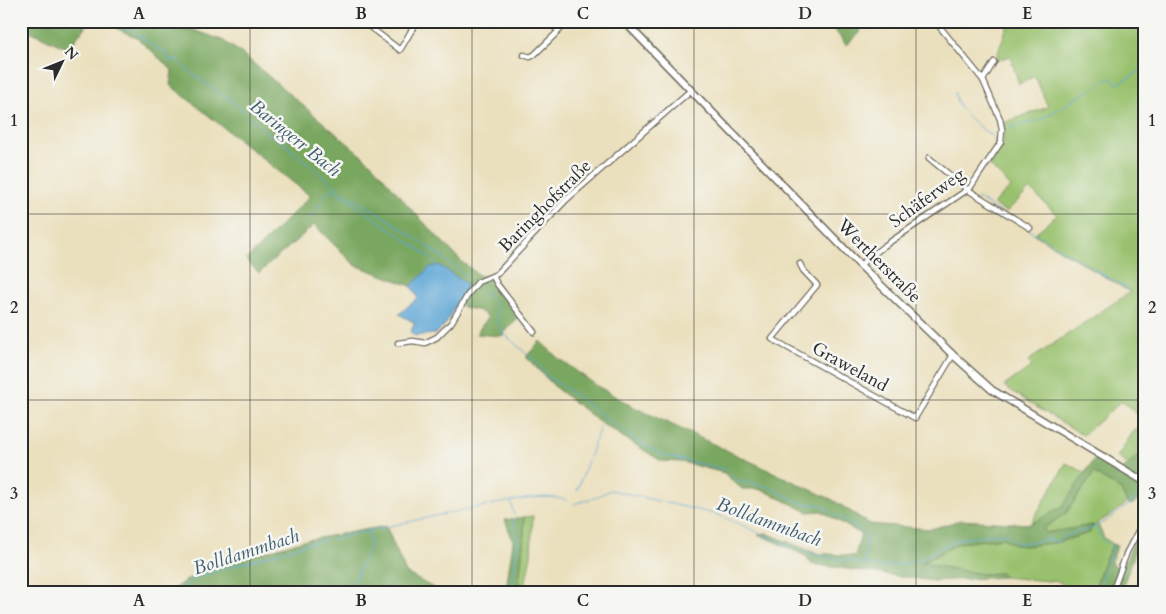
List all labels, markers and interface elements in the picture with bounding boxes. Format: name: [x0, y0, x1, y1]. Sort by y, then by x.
text: A: [133, 3, 145, 25]
text: B: [355, 3, 367, 25]
text: C: [577, 3, 589, 25]
text: D: [798, 3, 812, 25]
text: E: [1022, 3, 1032, 25]
north arrow: [38, 38, 88, 88]
text: N: [60, 43, 82, 64]
water label: Baringerr Bach: [244, 93, 346, 183]
text: 1: [10, 110, 18, 132]
text: 1: [1148, 110, 1156, 132]
street label: Baringhofstraße: [493, 154, 597, 258]
street label: Schäferweg: [884, 162, 971, 234]
street label: Wertherstraße: [831, 213, 927, 309]
text: 2: [10, 297, 18, 319]
text: 2: [1148, 297, 1156, 319]
street label: Graweland: [807, 336, 893, 398]
text: 3: [10, 483, 18, 505]
text: 3: [1148, 483, 1156, 505]
water label: Bolldammbach: [713, 491, 825, 553]
water label: Bolldammbach: [190, 523, 302, 581]
text: A: [133, 590, 145, 612]
text: B: [355, 590, 367, 612]
text: C: [577, 590, 589, 612]
text: D: [798, 590, 812, 612]
text: E: [1022, 590, 1032, 612]

